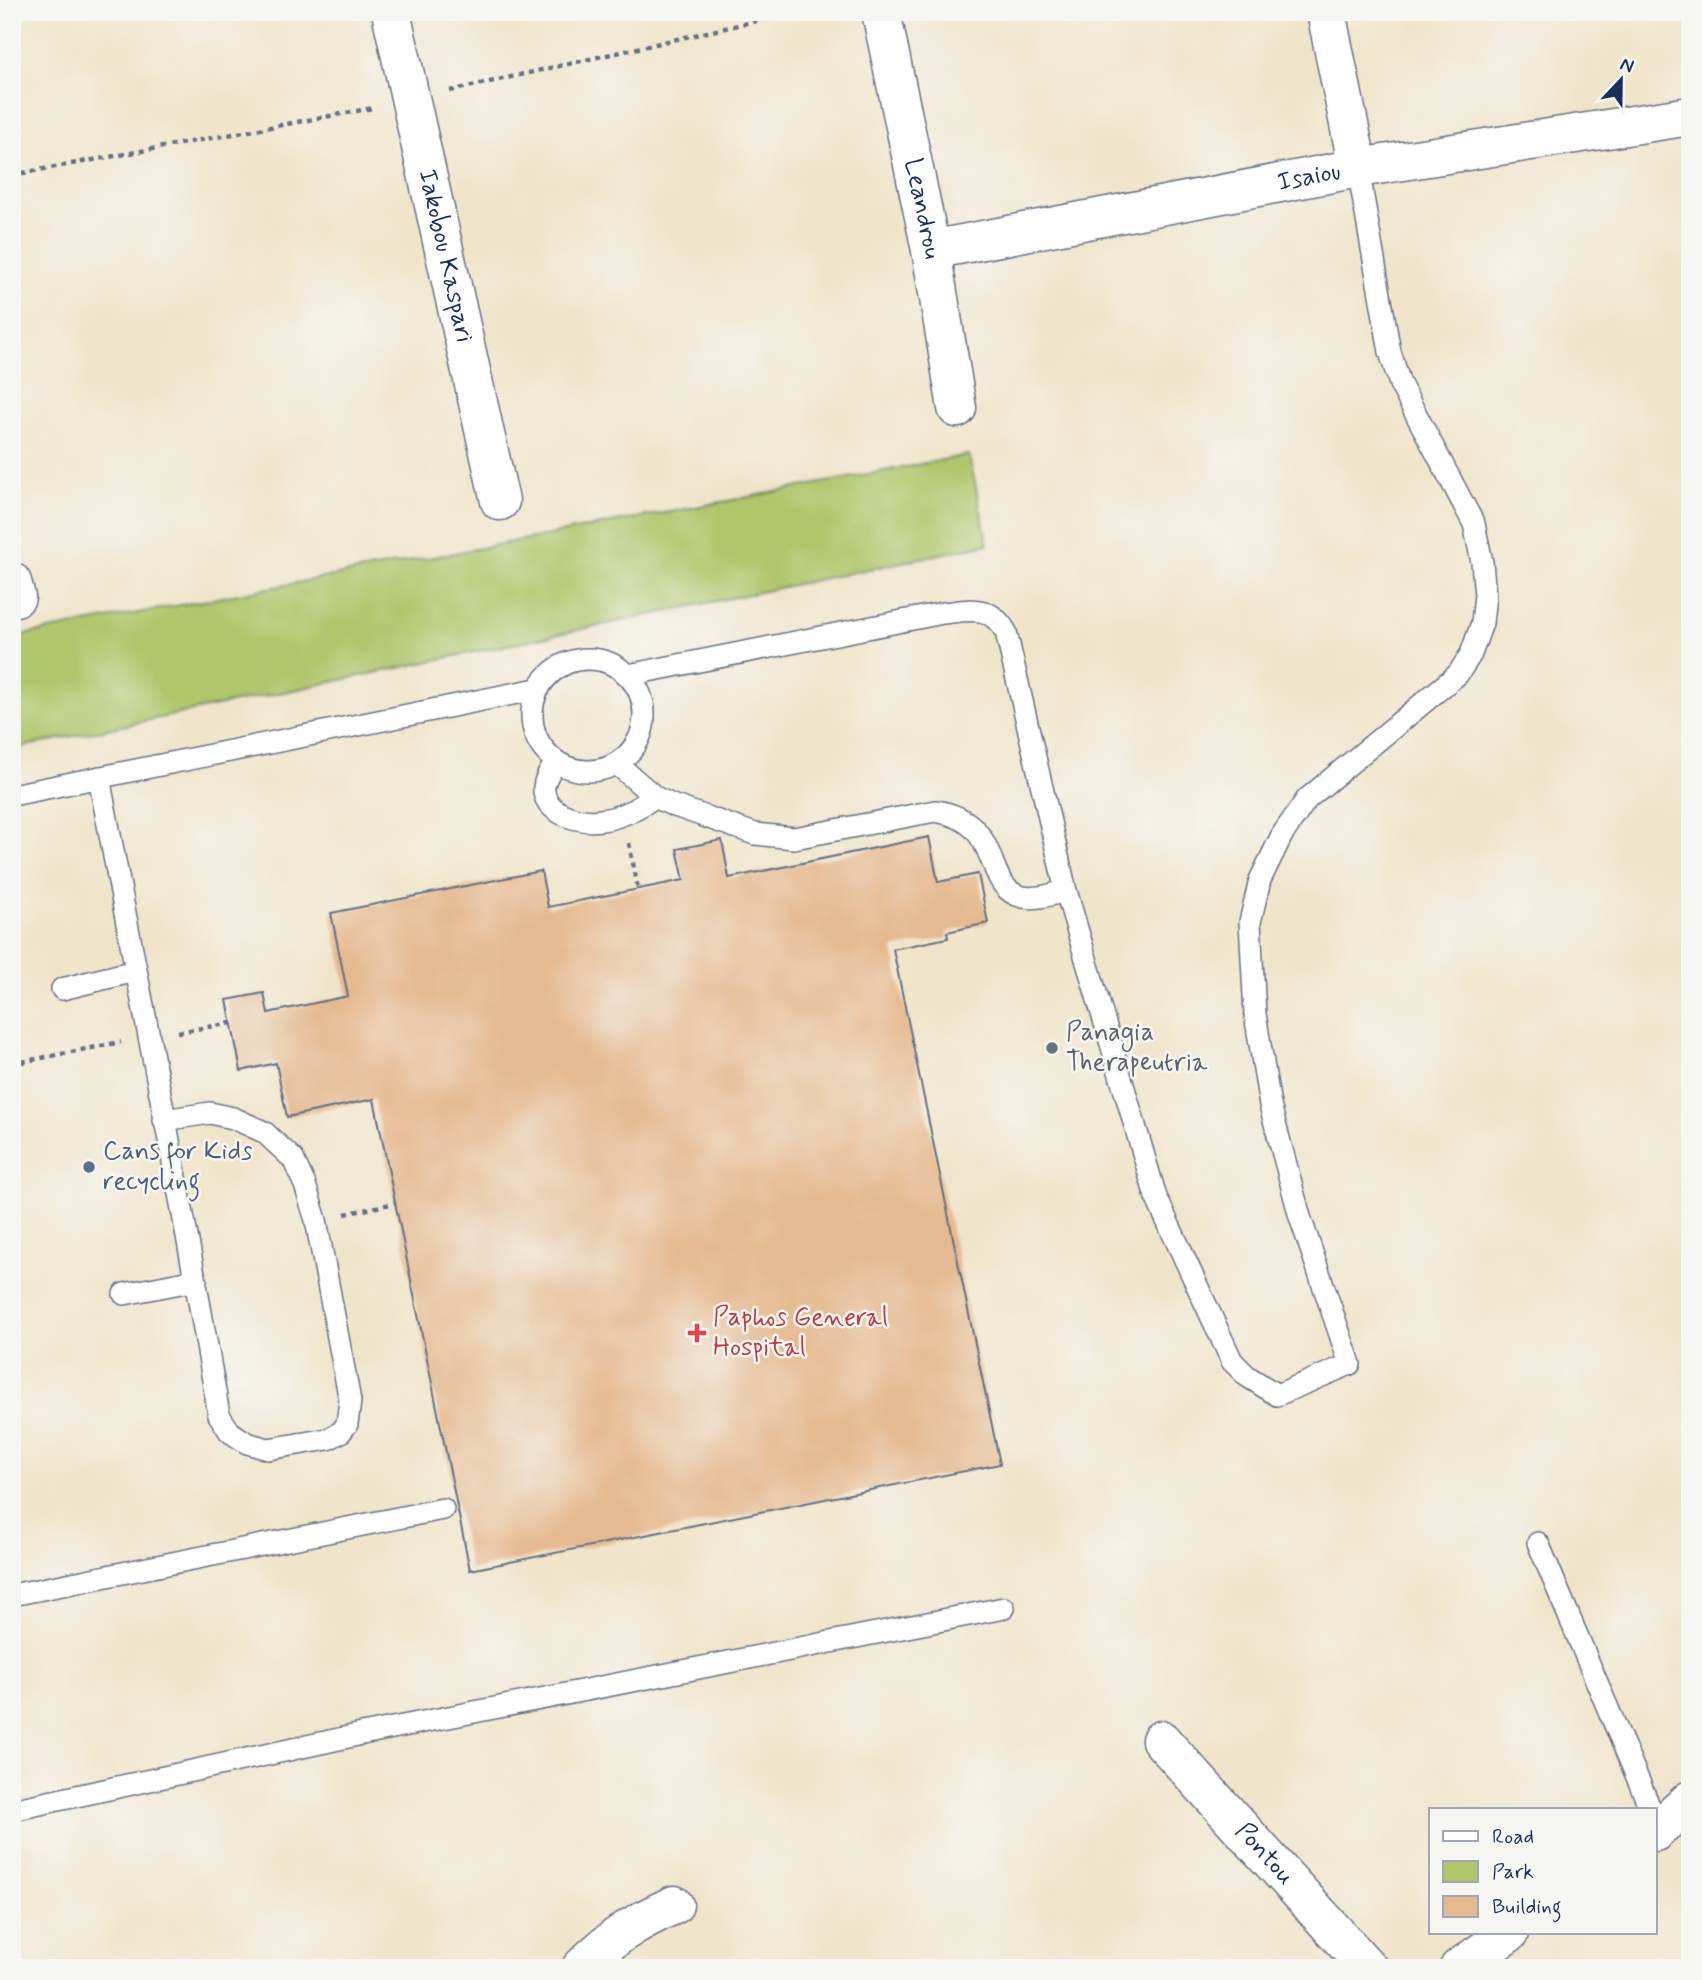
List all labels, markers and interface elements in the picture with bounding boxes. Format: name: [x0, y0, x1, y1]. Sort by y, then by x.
north arrow: [1586, 46, 1656, 116]
text: N: [1616, 52, 1637, 80]
street label: Leandrou: [895, 155, 949, 261]
street label: Isaiou: [1275, 155, 1343, 200]
street label: Iakobou Kaspari: [410, 166, 481, 346]
place label: Panagia Therapeutria: [1066, 1016, 1208, 1080]
marker: Panagia Therapeutria: [1044, 1040, 1060, 1056]
place label: Cans for Kids recycling: [103, 1135, 252, 1202]
marker: Cans for Kids recycling: [81, 1159, 97, 1175]
place label: Paphos General Hospital: [713, 1301, 888, 1365]
marker: Paphos General Hospital: [687, 1323, 707, 1343]
legend: [1429, 1808, 1656, 1934]
street label: Pontou: [1227, 1815, 1302, 1893]
text: Road: [1492, 1823, 1534, 1851]
text: Park: [1492, 1858, 1534, 1886]
text: Building: [1492, 1893, 1562, 1923]

